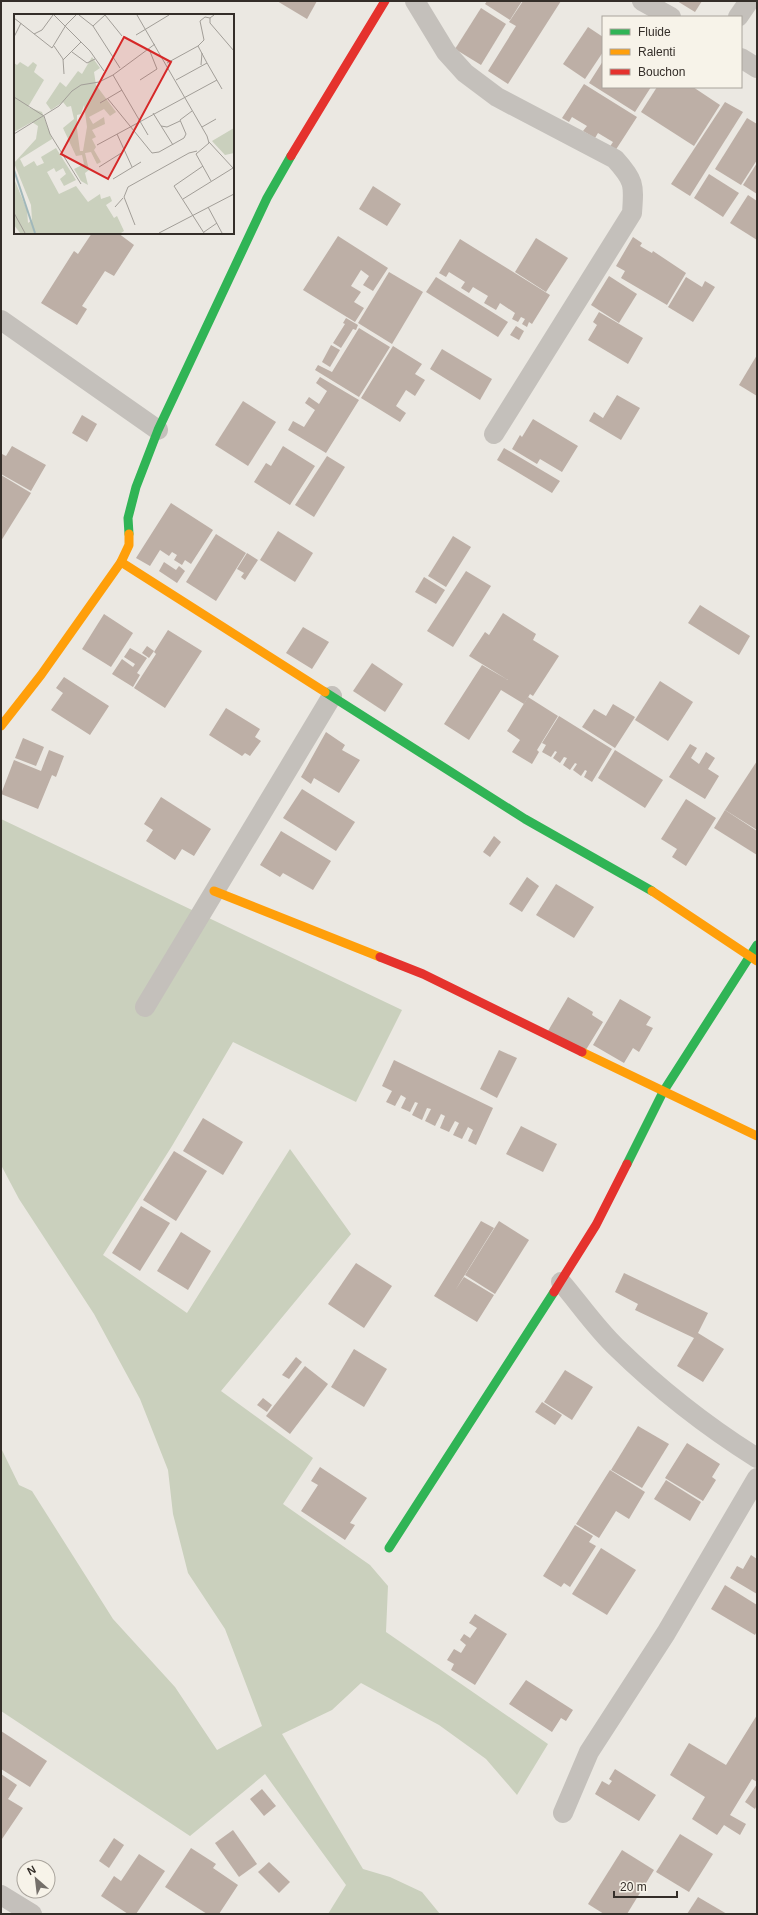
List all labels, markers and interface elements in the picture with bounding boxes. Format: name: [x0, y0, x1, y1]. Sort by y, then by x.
inset map: [14, 14, 234, 234]
legend: [602, 16, 742, 88]
text: Fluide: [638, 25, 671, 39]
text: Ralenti: [638, 45, 675, 59]
text: Bouchon: [638, 65, 685, 79]
north arrow: [16, 1859, 56, 1899]
text: N: [25, 1863, 38, 1877]
scale bar: [614, 1873, 677, 1899]
text: 20 m: [620, 1880, 647, 1894]

